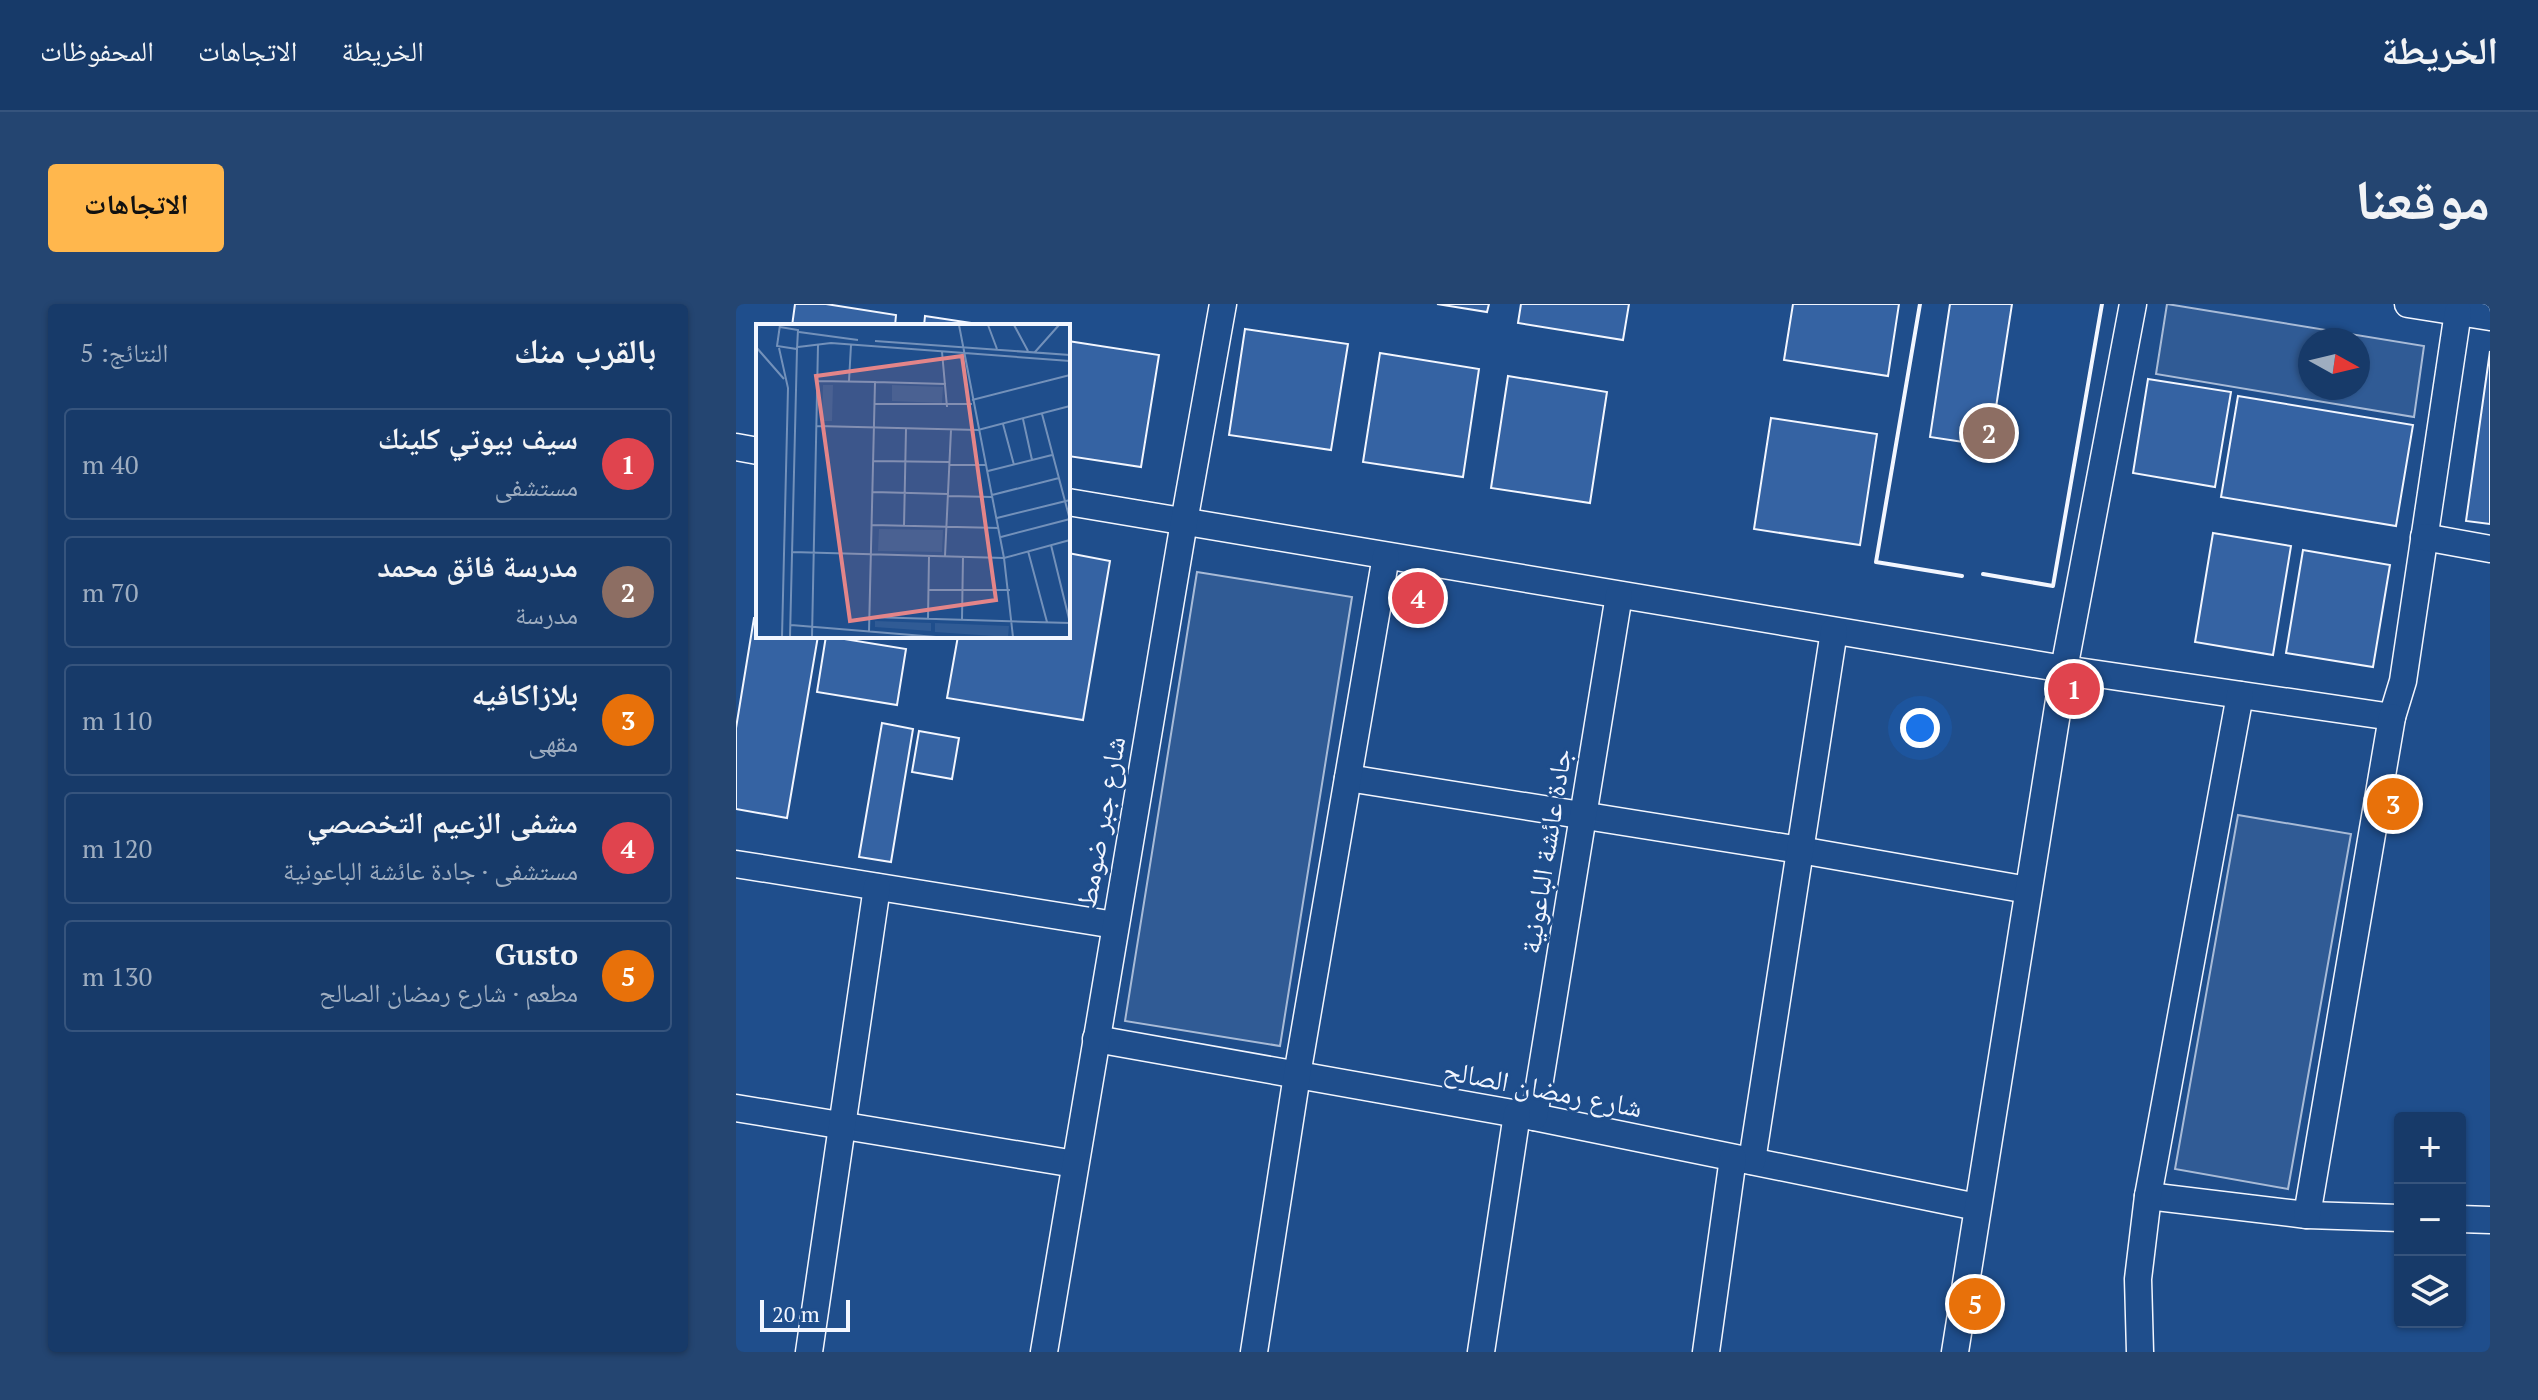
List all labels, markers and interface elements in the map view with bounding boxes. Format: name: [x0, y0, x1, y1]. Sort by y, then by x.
text: الخريطة: [2381, 25, 2498, 75]
text: المحفوظات: [40, 32, 154, 69]
text: الاتجاهات: [198, 32, 297, 69]
text: الخريطة: [341, 32, 424, 69]
text: موقعنا: [2355, 162, 2490, 236]
button: الاتجاهات: [48, 164, 224, 252]
inset map: [756, 324, 1070, 638]
text: بالقرب منك: [514, 328, 656, 373]
north arrow: [2298, 328, 2370, 400]
text: النتائج: 5: [80, 335, 168, 369]
pin: 2: [1963, 403, 2015, 463]
text: سيف بيوتي كلينك: [378, 418, 578, 458]
text: 40 m: [82, 447, 139, 481]
text: 1: [621, 447, 635, 481]
text: مستشفى: [494, 469, 578, 503]
text: مدرسة فائق محمد: [377, 546, 578, 586]
pin: 4: [1392, 568, 1444, 628]
text: 70 m: [82, 575, 139, 609]
text: 2: [621, 575, 635, 609]
text: مدرسة: [515, 597, 578, 631]
pin: 1: [2048, 659, 2100, 719]
text: بلازاكافيه: [471, 674, 578, 714]
text: 110 m: [82, 703, 152, 737]
text: 3: [621, 703, 635, 737]
your location: [1900, 708, 1940, 748]
text: مقهى: [528, 725, 578, 759]
street label: شارع جبر ضومط: [1067, 733, 1133, 911]
street label: جادة عائشة الباعونية: [1511, 746, 1579, 956]
pin: 3: [2367, 774, 2419, 834]
text: مشفى الزعيم التخصصي: [307, 802, 578, 842]
text: 120 m: [82, 831, 152, 865]
text: 4: [621, 831, 635, 865]
text: مستشفى · جادة عائشة الباعونية: [283, 853, 578, 887]
text: Gusto: [495, 934, 578, 974]
text: 130 m: [82, 959, 152, 993]
text: 5: [621, 959, 635, 993]
text: مطعم · شارع رمضان الصالح: [319, 975, 578, 1009]
street label: شارع رمضان الصالح: [1440, 1051, 1646, 1125]
map controls: [2394, 1112, 2466, 1328]
button: +: [2394, 1112, 2466, 1184]
button: −: [2394, 1184, 2466, 1256]
button: layers: [2394, 1256, 2466, 1328]
pin: 5: [1949, 1274, 2001, 1334]
scale bar: [760, 1296, 850, 1332]
text: 20 m: [772, 1299, 820, 1328]

